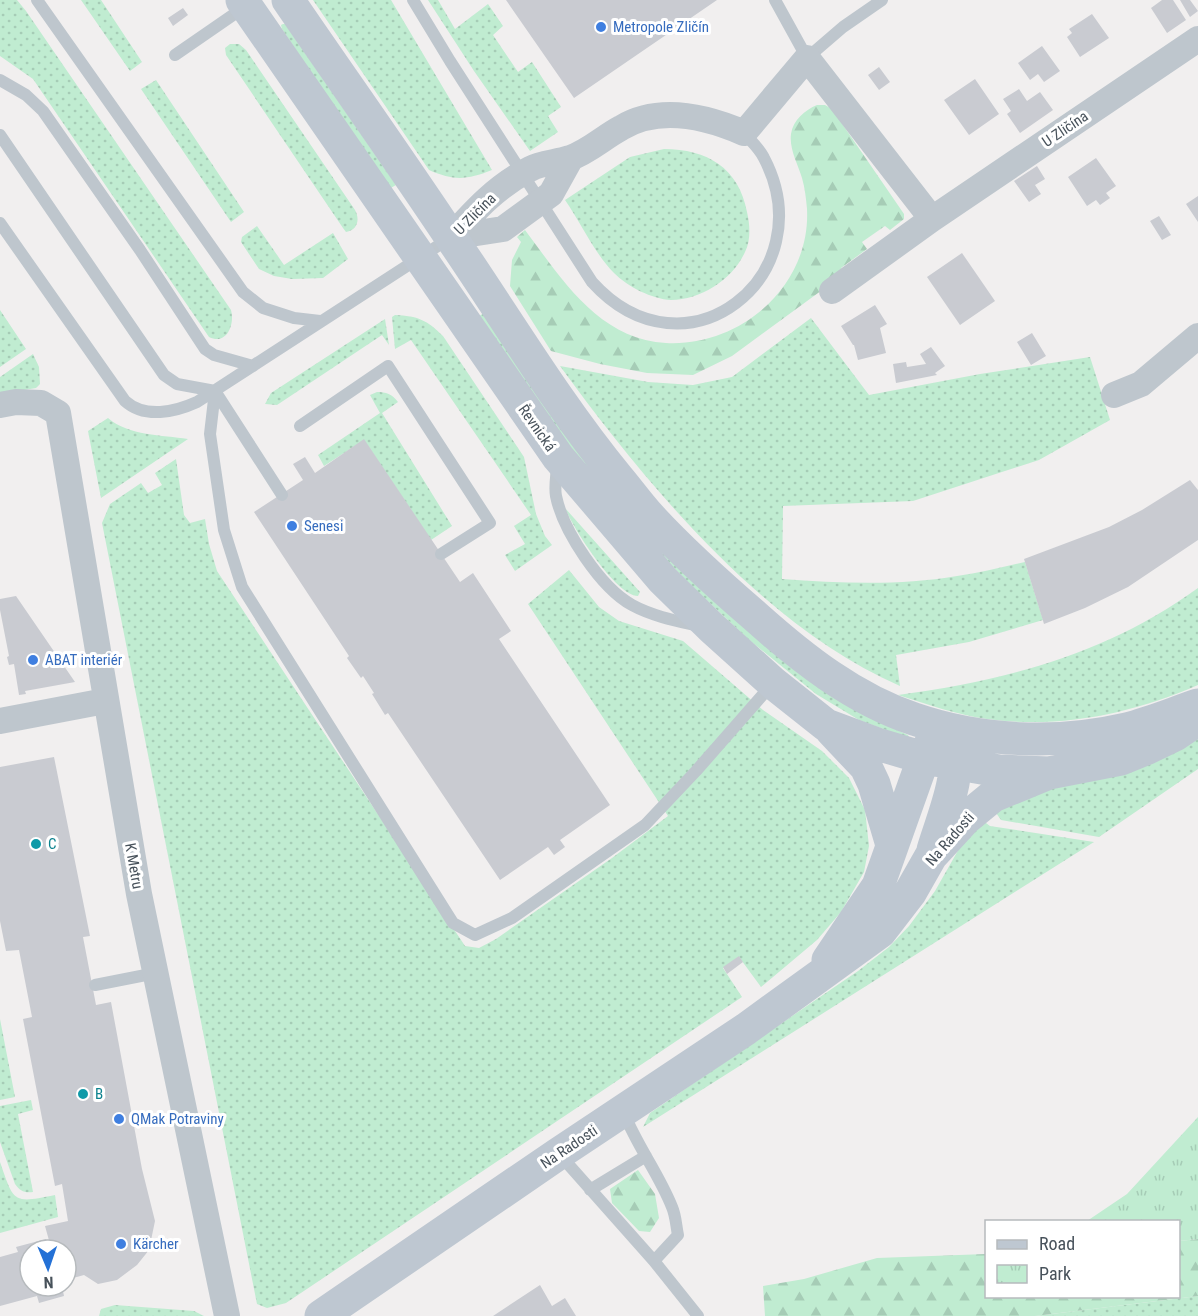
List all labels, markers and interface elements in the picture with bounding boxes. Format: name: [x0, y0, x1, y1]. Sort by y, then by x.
place label: Metropole Zličín: [613, 18, 709, 36]
marker: Metropole Zličín: [594, 20, 608, 34]
street label: U Zličína: [1039, 107, 1091, 151]
street label: U Zličína: [450, 189, 500, 239]
street label: Řevnická: [514, 401, 560, 455]
place label: Senesi: [304, 517, 343, 535]
marker: Senesi: [285, 519, 299, 533]
place label: ABAT interiér: [45, 651, 123, 669]
marker: ABAT interiér: [26, 653, 40, 667]
street label: Na Radosti: [922, 809, 978, 869]
place label: C: [48, 835, 57, 853]
marker: C: [29, 837, 43, 851]
street label: K Metru: [121, 842, 147, 890]
place label: B: [95, 1085, 103, 1103]
marker: B: [76, 1087, 90, 1101]
place label: QMak Potraviny: [131, 1110, 224, 1128]
marker: QMak Potraviny: [112, 1112, 126, 1126]
street label: Na Radosti: [537, 1121, 601, 1173]
legend: [985, 1220, 1180, 1298]
text: Road: [1039, 1233, 1075, 1254]
place label: Kärcher: [133, 1235, 179, 1253]
marker: Kärcher: [114, 1237, 128, 1251]
north arrow: [18, 1238, 78, 1298]
text: Park: [1039, 1263, 1071, 1284]
text: N: [43, 1273, 54, 1292]

